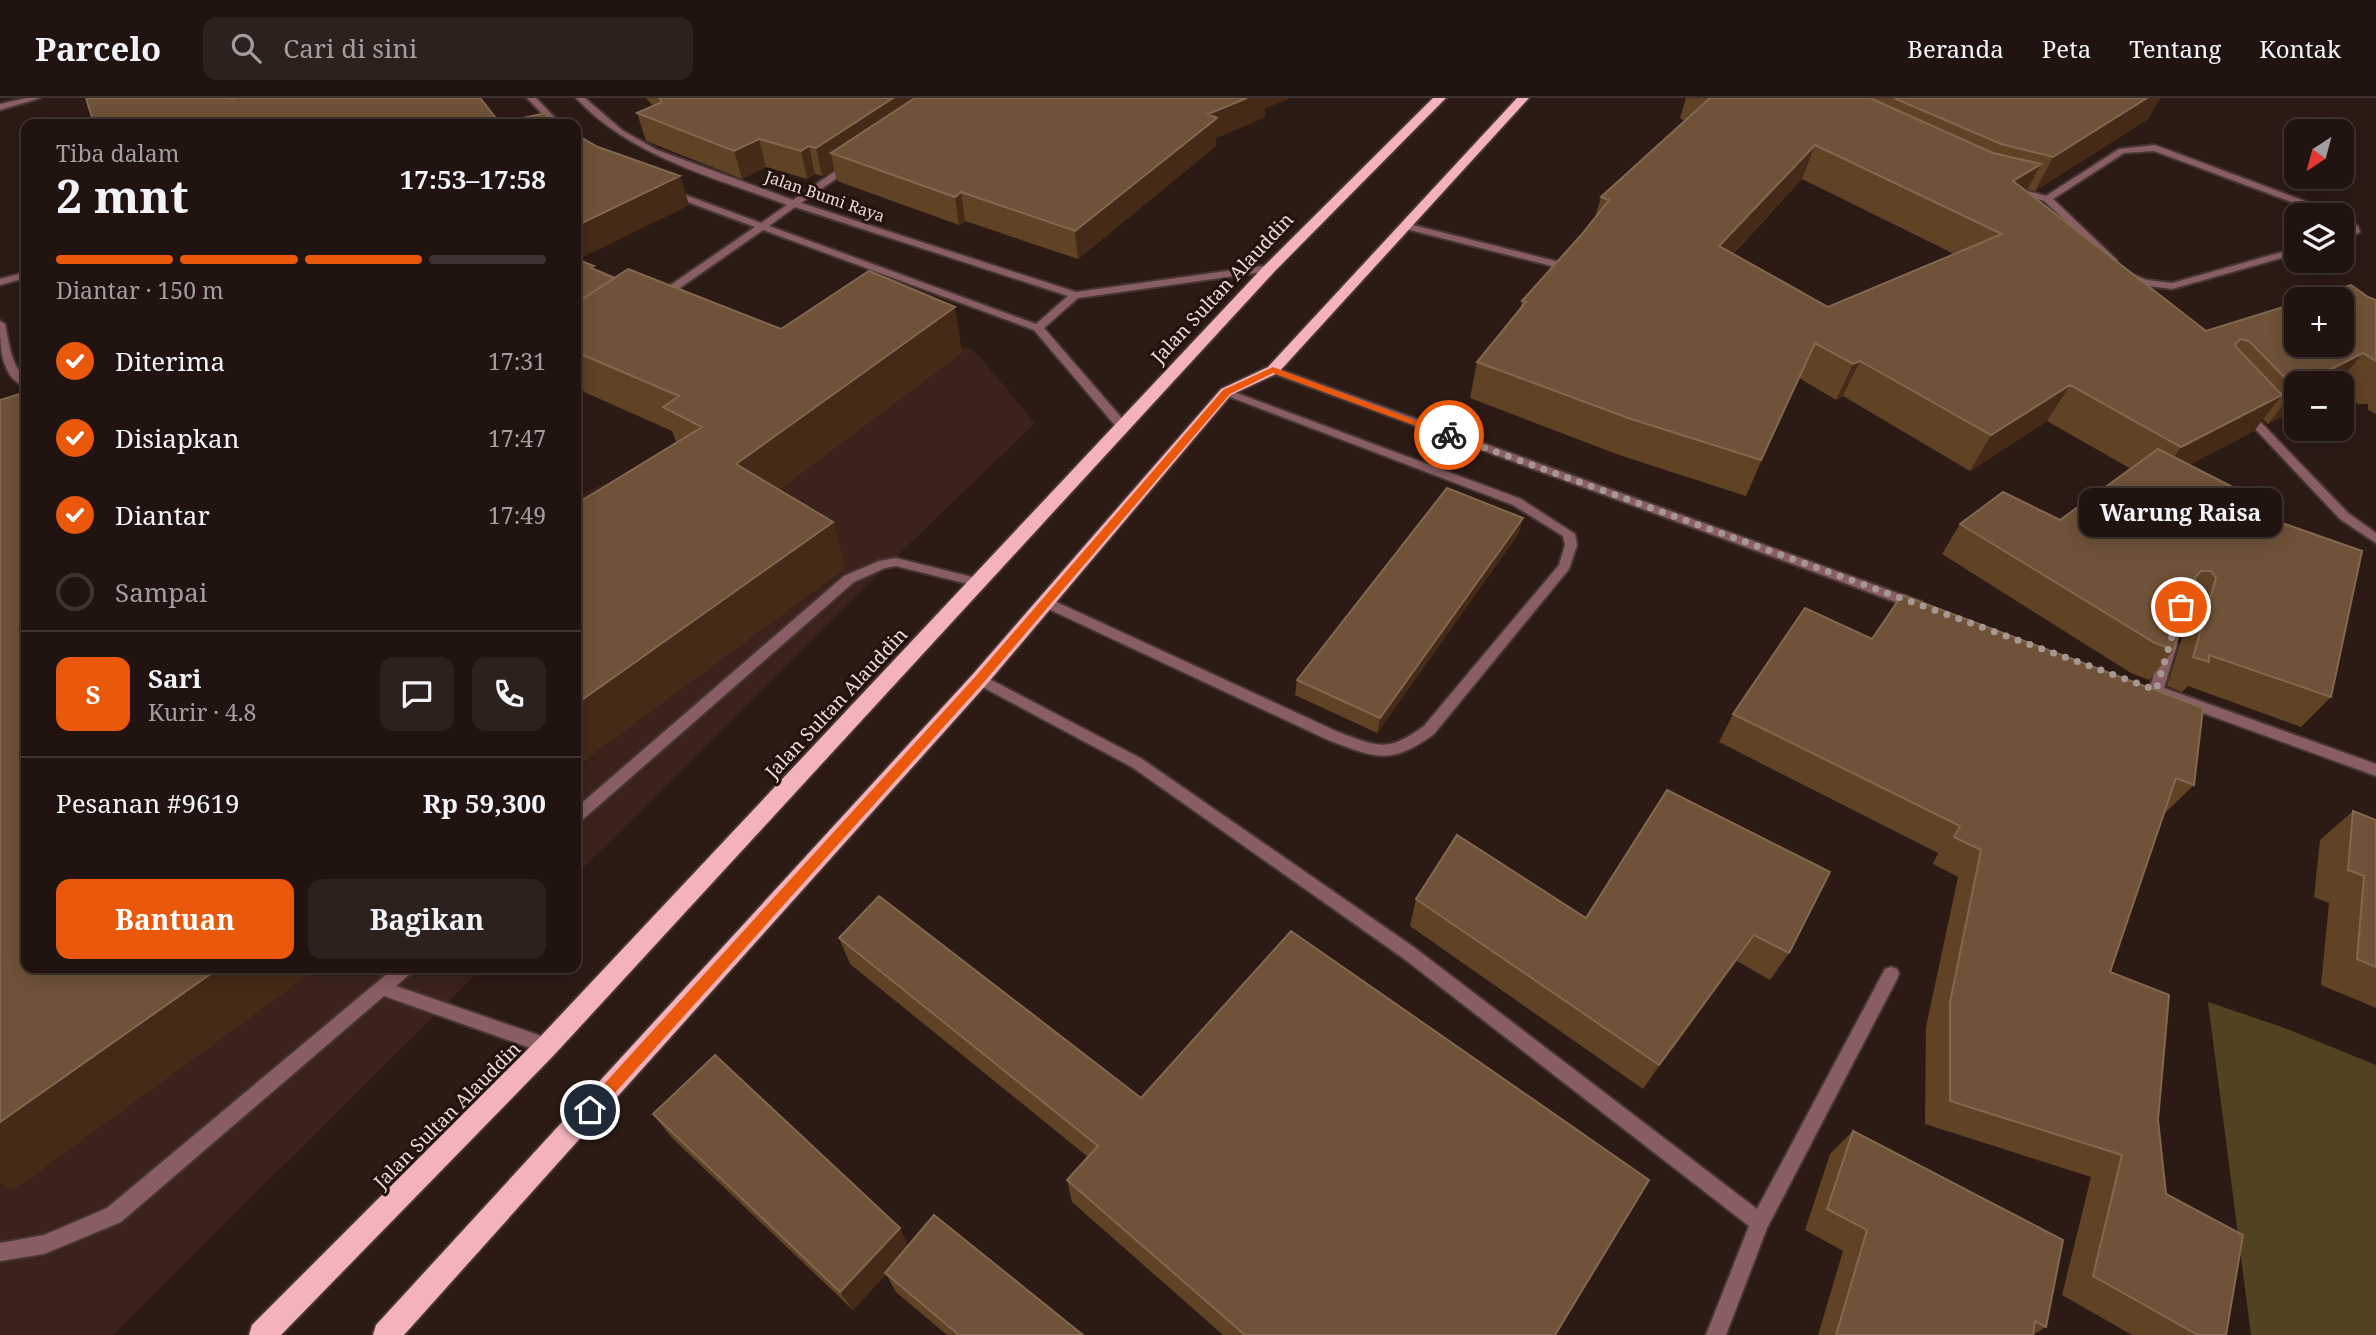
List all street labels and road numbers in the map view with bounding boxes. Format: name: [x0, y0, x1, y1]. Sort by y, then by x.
street label: Jalan Bumi Raya: [761, 165, 888, 227]
street label: Jalan Sultan Alauddin: [1144, 207, 1299, 370]
street label: Jalan Sultan Alauddin: [758, 622, 913, 785]
street label: Jalan Sultan Alauddin: [367, 1036, 526, 1195]

